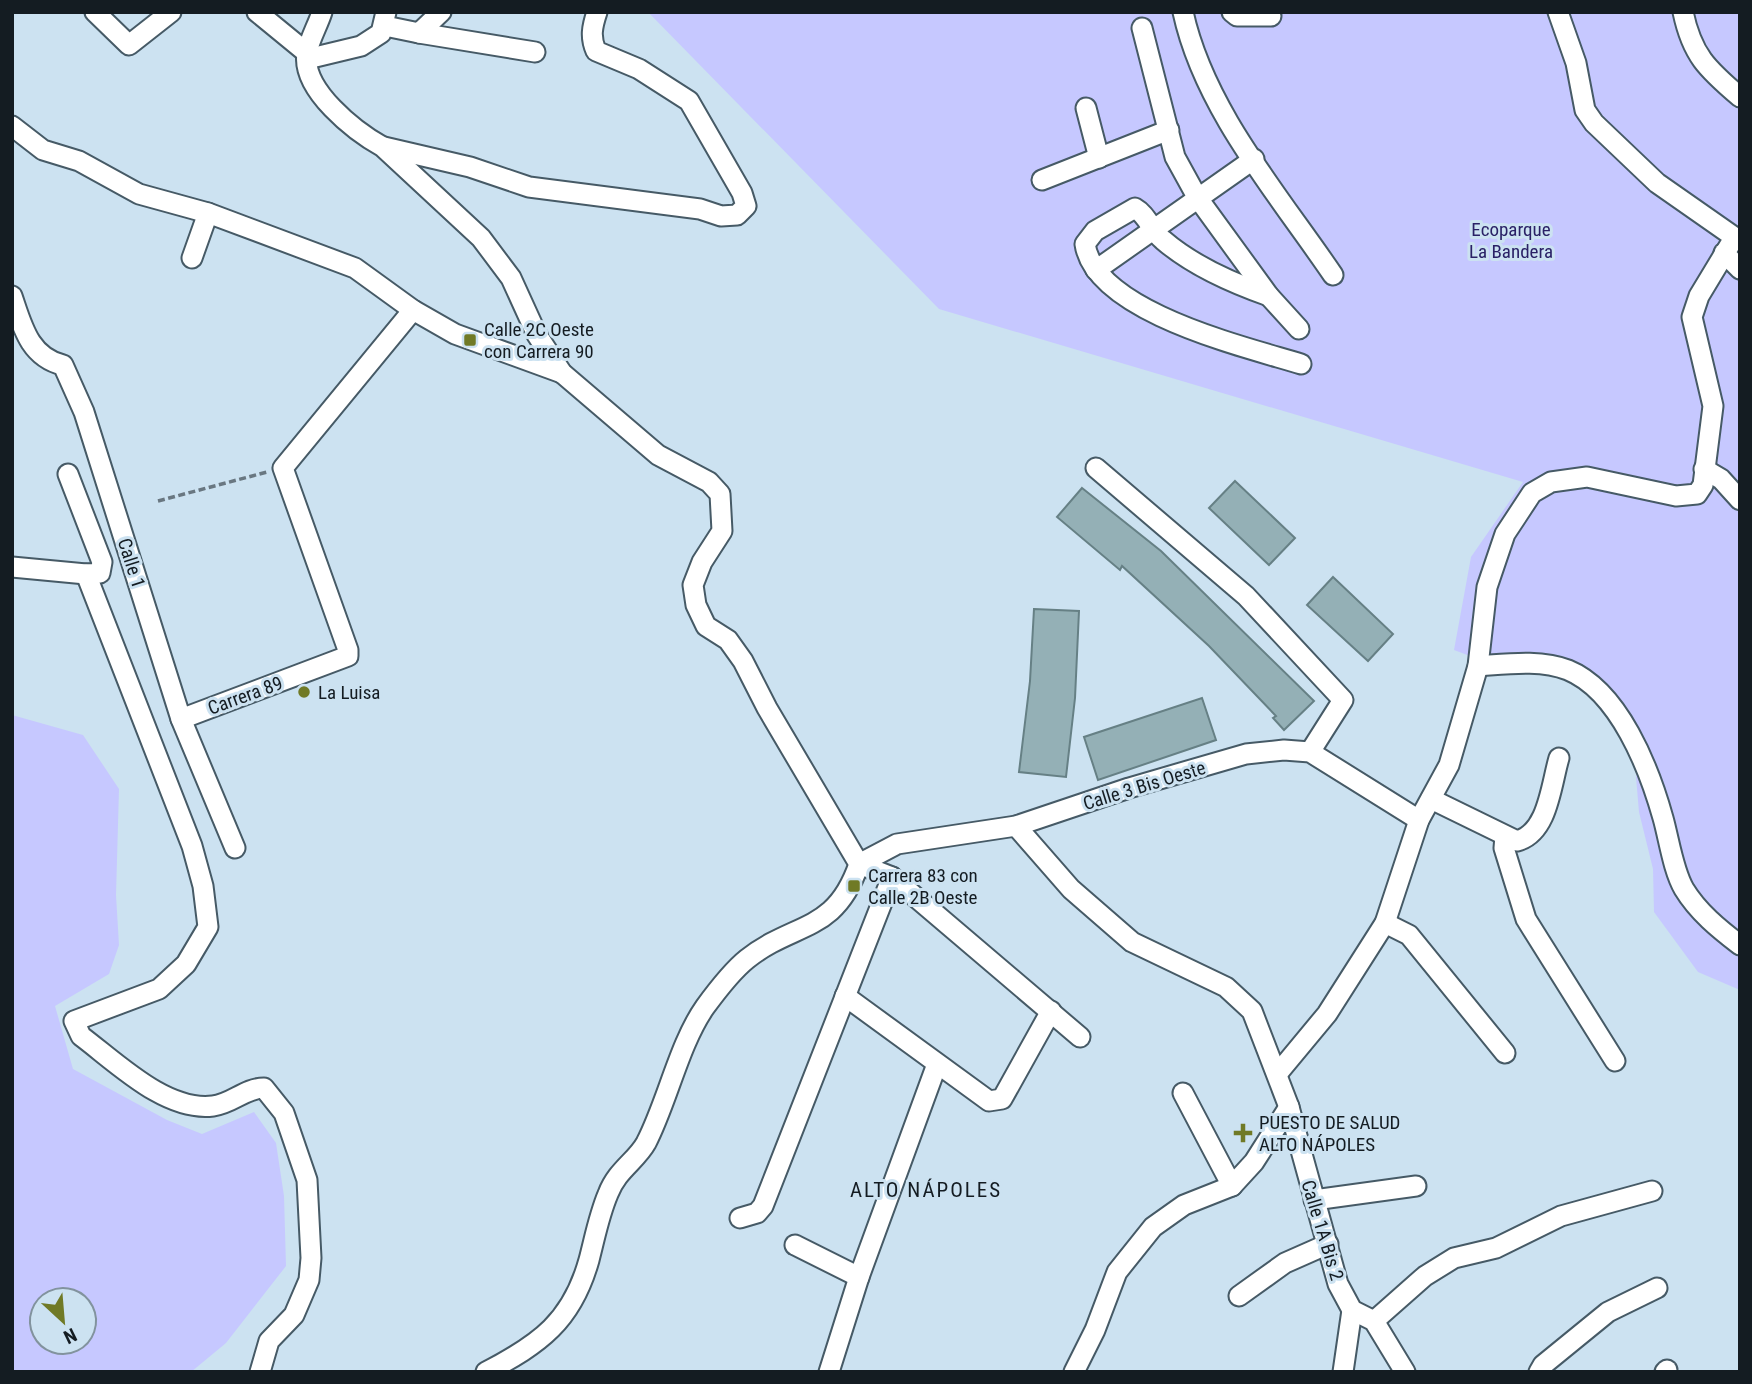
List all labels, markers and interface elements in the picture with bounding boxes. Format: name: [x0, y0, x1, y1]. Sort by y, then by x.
park label: Ecoparque La Bandera: [1469, 218, 1553, 263]
place label: Calle 2C Oeste con Carrera 90: [484, 318, 594, 363]
marker: Calle 2C Oeste con Carrera 90: [462, 332, 478, 348]
street label: Calle 1: [113, 535, 150, 591]
street label: Carrera 89: [205, 671, 286, 720]
place label: La Luisa: [318, 681, 380, 704]
marker: La Luisa: [296, 684, 312, 700]
street label: Calle 3 Bis Oeste: [1080, 756, 1208, 815]
place label: Carrera 83 con Calle 2B Oeste: [868, 864, 978, 909]
marker: Carrera 83 con Calle 2B Oeste: [846, 878, 862, 894]
place label: PUESTO DE SALUD ALTO NÁPOLES: [1259, 1111, 1400, 1156]
marker: PUESTO DE SALUD ALTO NÁPOLES: [1233, 1123, 1253, 1143]
street label: Calle 1A Bis 2: [1296, 1177, 1349, 1283]
district label: ALTO NÁPOLES: [850, 1178, 1002, 1202]
north arrow: [28, 1286, 98, 1356]
text: N: [60, 1323, 81, 1349]

